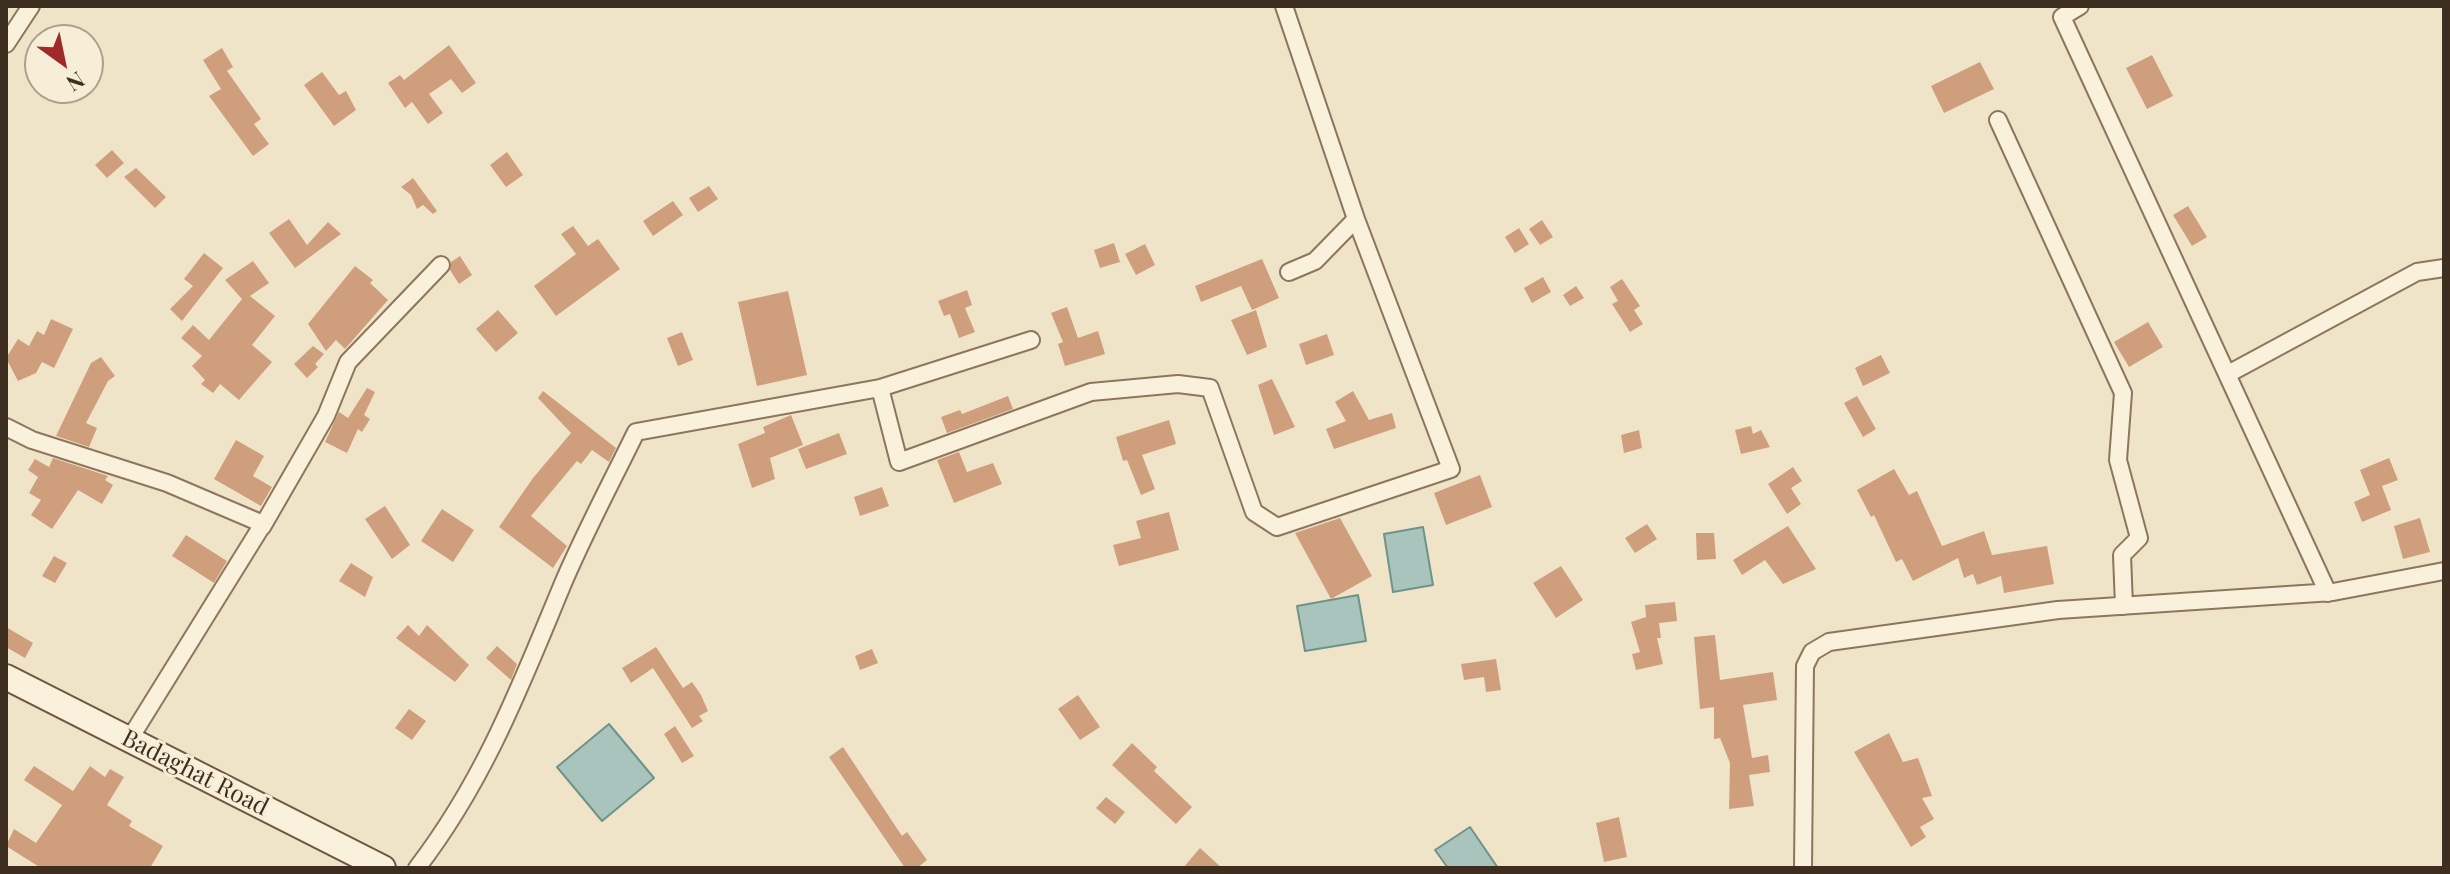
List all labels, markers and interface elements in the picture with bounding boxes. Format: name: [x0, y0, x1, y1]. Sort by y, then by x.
north arrow: [24, 24, 104, 104]
text: N: [61, 66, 91, 99]
street label: Badaghat Road: [117, 724, 273, 822]

